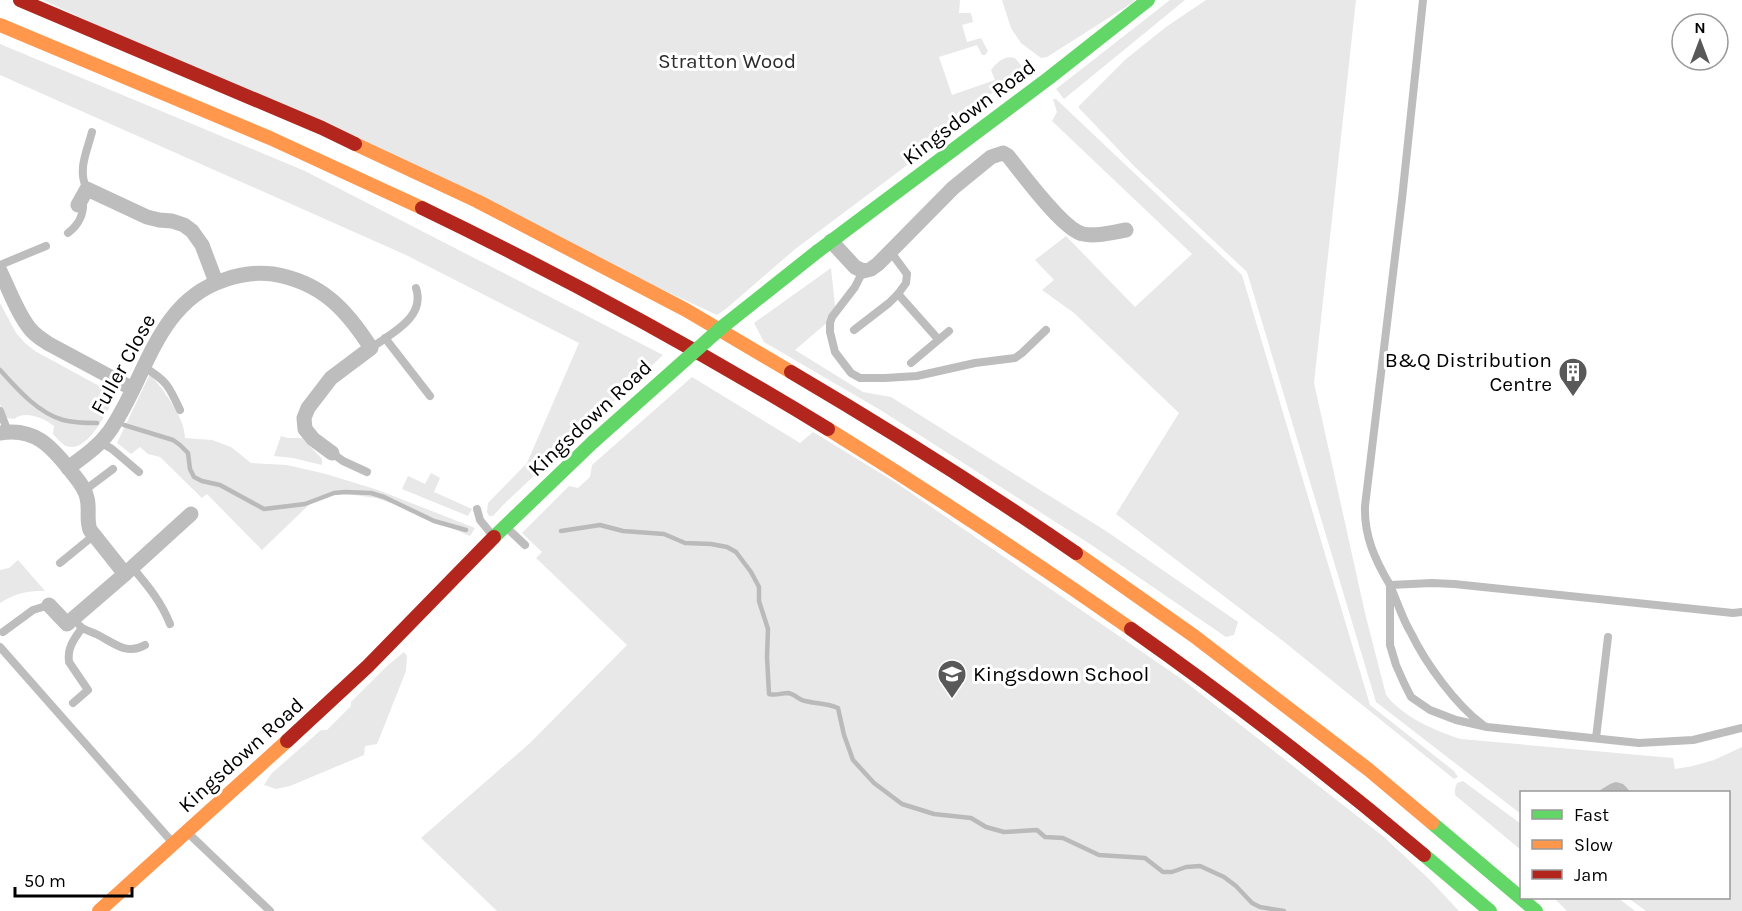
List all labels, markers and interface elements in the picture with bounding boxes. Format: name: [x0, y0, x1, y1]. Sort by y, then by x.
north arrow: [1670, 12, 1730, 72]
text: N: [1694, 18, 1706, 37]
park label: Stratton Wood: [658, 49, 796, 73]
street label: Kingsdown Road: [898, 54, 1040, 170]
street label: Fuller Close: [86, 310, 160, 418]
place label: B&Q Distribution Centre: [1385, 348, 1552, 396]
street label: Kingsdown Road: [523, 355, 657, 481]
building icon: B&Q Distribution Centre: [1557, 356, 1589, 398]
school or university icon: Kingsdown School: [936, 658, 968, 700]
place label: Kingsdown School: [973, 662, 1149, 686]
street label: Kingsdown Road: [174, 693, 308, 817]
legend: [1520, 791, 1730, 899]
text: Fast: [1574, 804, 1609, 826]
text: Slow: [1574, 834, 1613, 856]
scale bar: [15, 860, 132, 898]
text: Jam: [1574, 864, 1608, 886]
text: 50 m: [24, 870, 66, 892]

